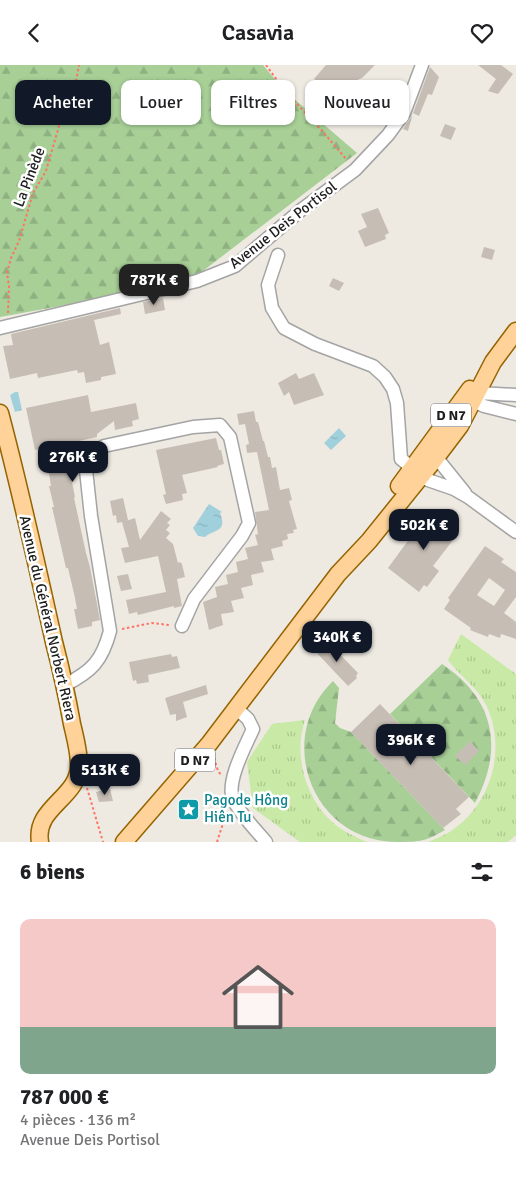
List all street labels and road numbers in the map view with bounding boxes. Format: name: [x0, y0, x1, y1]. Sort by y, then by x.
street label: La Pinède: [9, 145, 49, 209]
street label: Avenue Deis Portisol: [226, 177, 340, 273]
road number: D N7: [431, 403, 471, 427]
street label: Avenue du Général Norbert Riera: [16, 514, 80, 722]
road number: D N7: [175, 749, 215, 771]

